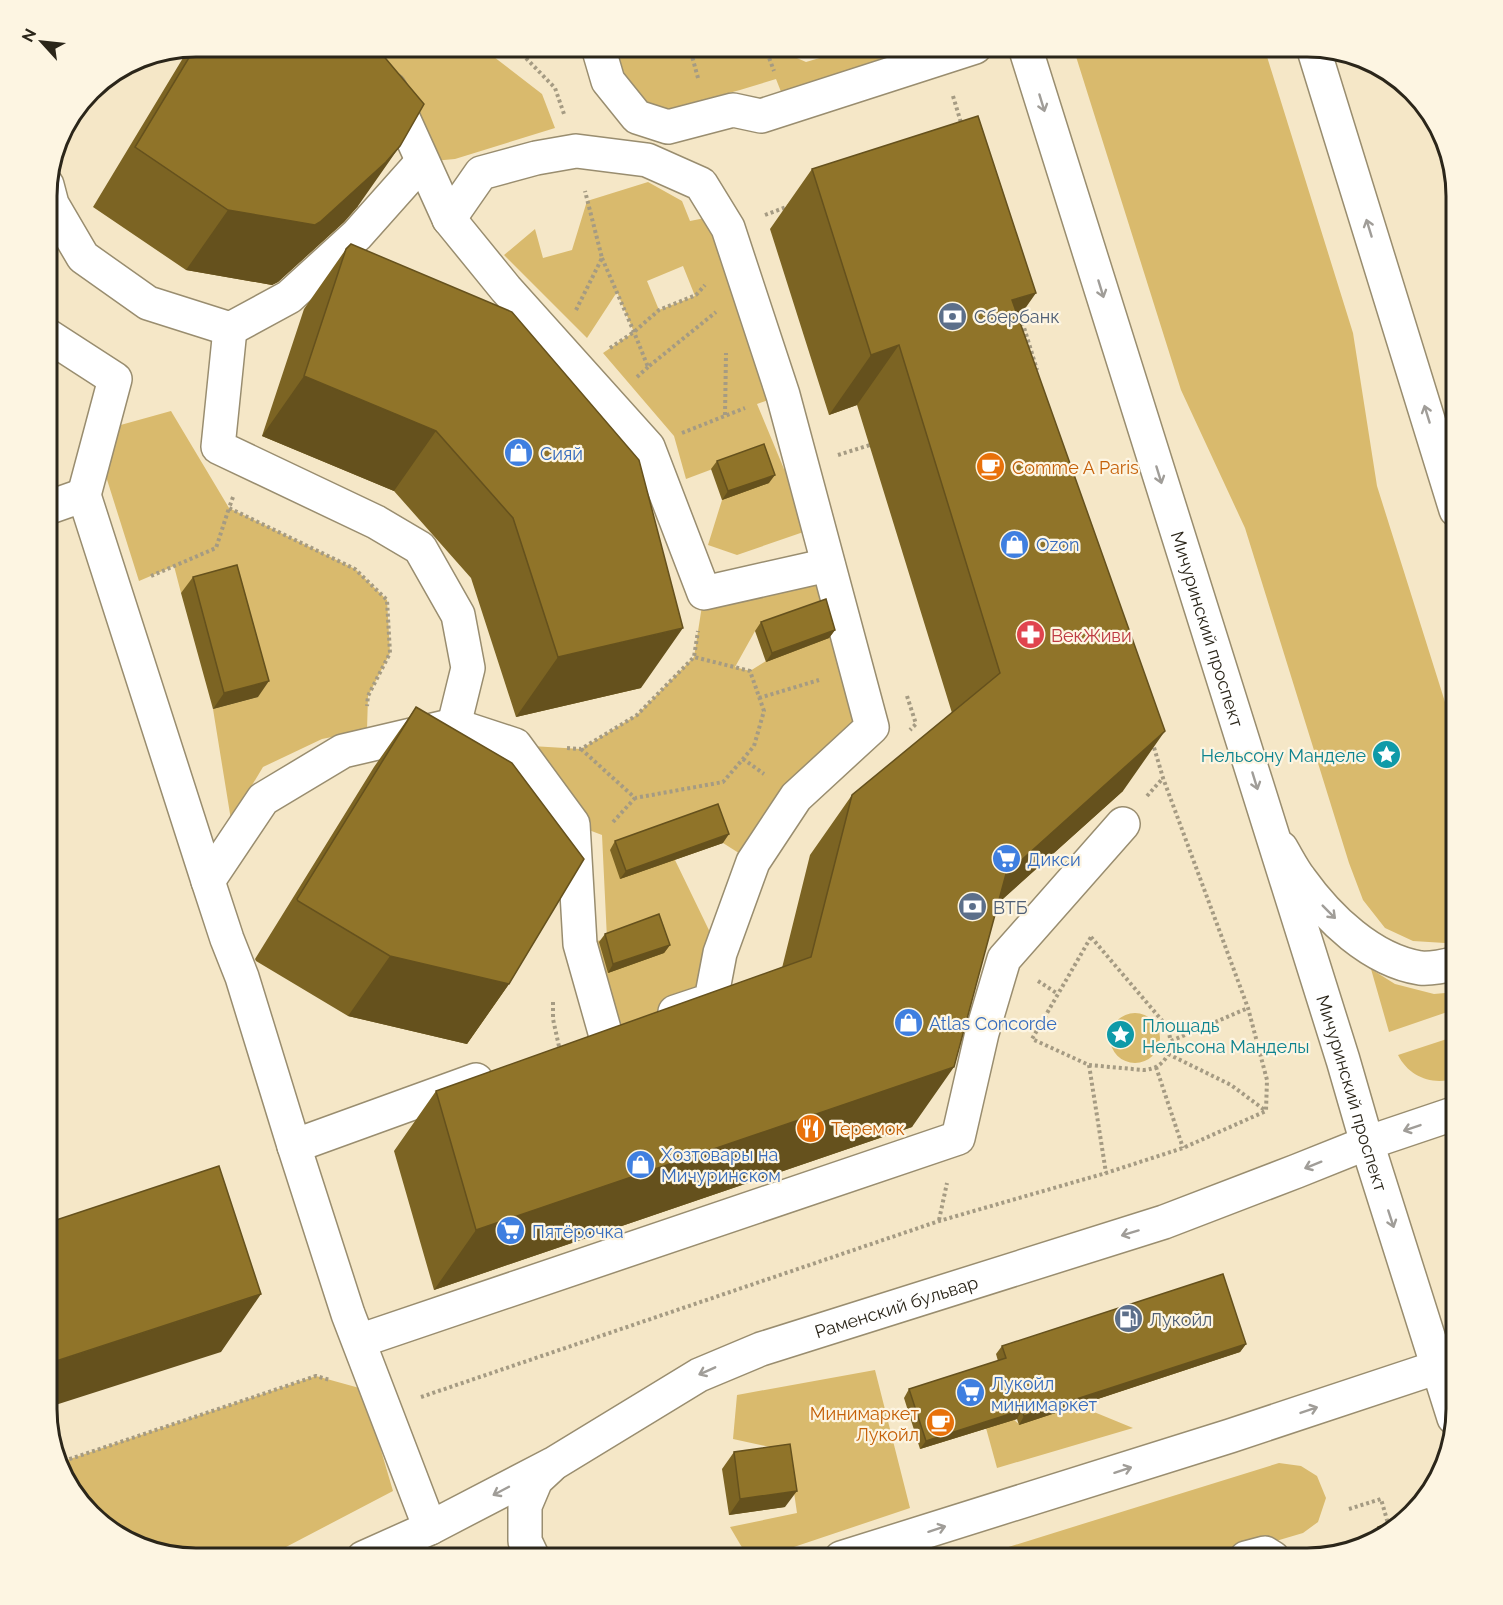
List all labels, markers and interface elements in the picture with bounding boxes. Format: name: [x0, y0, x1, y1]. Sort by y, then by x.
north arrow: [12, 12, 72, 72]
text: N: [18, 26, 40, 45]
one-way arrow: [1038, 93, 1049, 112]
one-way arrow: [1363, 219, 1374, 238]
one-way arrow: [1096, 279, 1107, 298]
bank icon: Сбербанк: [937, 300, 969, 332]
place label: Сбербанк: [974, 306, 1060, 327]
one-way arrow: [1421, 405, 1432, 424]
shop icon: Сияй: [503, 437, 535, 469]
place label: Сияй: [540, 443, 583, 464]
cafe icon: Comme A Paris: [975, 451, 1007, 483]
place label: Comme A Paris: [1012, 457, 1139, 478]
one-way arrow: [1155, 465, 1166, 484]
shop icon: Ozon: [999, 528, 1031, 560]
street label: Мичуринский проспект: [1167, 529, 1248, 730]
place label: Ozon: [1036, 534, 1079, 555]
pharmacy icon: ВекЖиви: [1014, 619, 1046, 651]
place label: ВекЖиви: [1051, 625, 1132, 646]
place icon: Нельсону Манделе: [1371, 739, 1403, 771]
place label: Нельсону Манделе: [1201, 745, 1366, 766]
one-way arrow: [1251, 771, 1262, 790]
supermarket icon: Дикси: [990, 843, 1022, 875]
place label: Дикси: [1027, 849, 1081, 870]
bank icon: ВТБ: [956, 891, 988, 923]
place label: ВТБ: [993, 897, 1028, 918]
one-way arrow: [1321, 905, 1336, 920]
street label: Мичуринский проспект: [1313, 992, 1392, 1194]
shop icon: Atlas Concorde: [892, 1007, 924, 1039]
place label: Atlas Concorde: [929, 1013, 1057, 1034]
place label: Площадь Нельсона Манделы: [1142, 1015, 1310, 1057]
place icon: Площадь Нельсона Манделы: [1105, 1019, 1137, 1051]
restaurant icon: Теремок: [794, 1112, 826, 1144]
place label: Теремок: [831, 1118, 905, 1139]
one-way arrow: [1403, 1124, 1422, 1135]
place label: Хозтовары на Мичуринском: [661, 1144, 781, 1186]
shop icon: Хозтовары на Мичуринском: [624, 1148, 656, 1180]
one-way arrow: [1304, 1160, 1322, 1171]
one-way arrow: [1386, 1209, 1397, 1228]
supermarket icon: Пятёрочка: [495, 1215, 527, 1247]
place label: Пятёрочка: [532, 1221, 624, 1242]
one-way arrow: [1121, 1228, 1140, 1239]
street label: Раменский бульвар: [812, 1271, 980, 1342]
fuel station icon: Лукойл: [1112, 1303, 1144, 1335]
place label: Лукойл: [1149, 1309, 1212, 1330]
one-way arrow: [698, 1367, 716, 1378]
place label: Лукойл минимаркет: [991, 1373, 1097, 1415]
supermarket icon: Лукойл минимаркет: [954, 1377, 986, 1409]
place label: Минимаркет Лукойл: [810, 1403, 919, 1445]
one-way arrow: [1299, 1404, 1318, 1415]
cafe icon: Минимаркет Лукойл: [924, 1407, 956, 1439]
one-way arrow: [1113, 1464, 1132, 1475]
one-way arrow: [493, 1486, 511, 1497]
one-way arrow: [927, 1523, 946, 1534]

